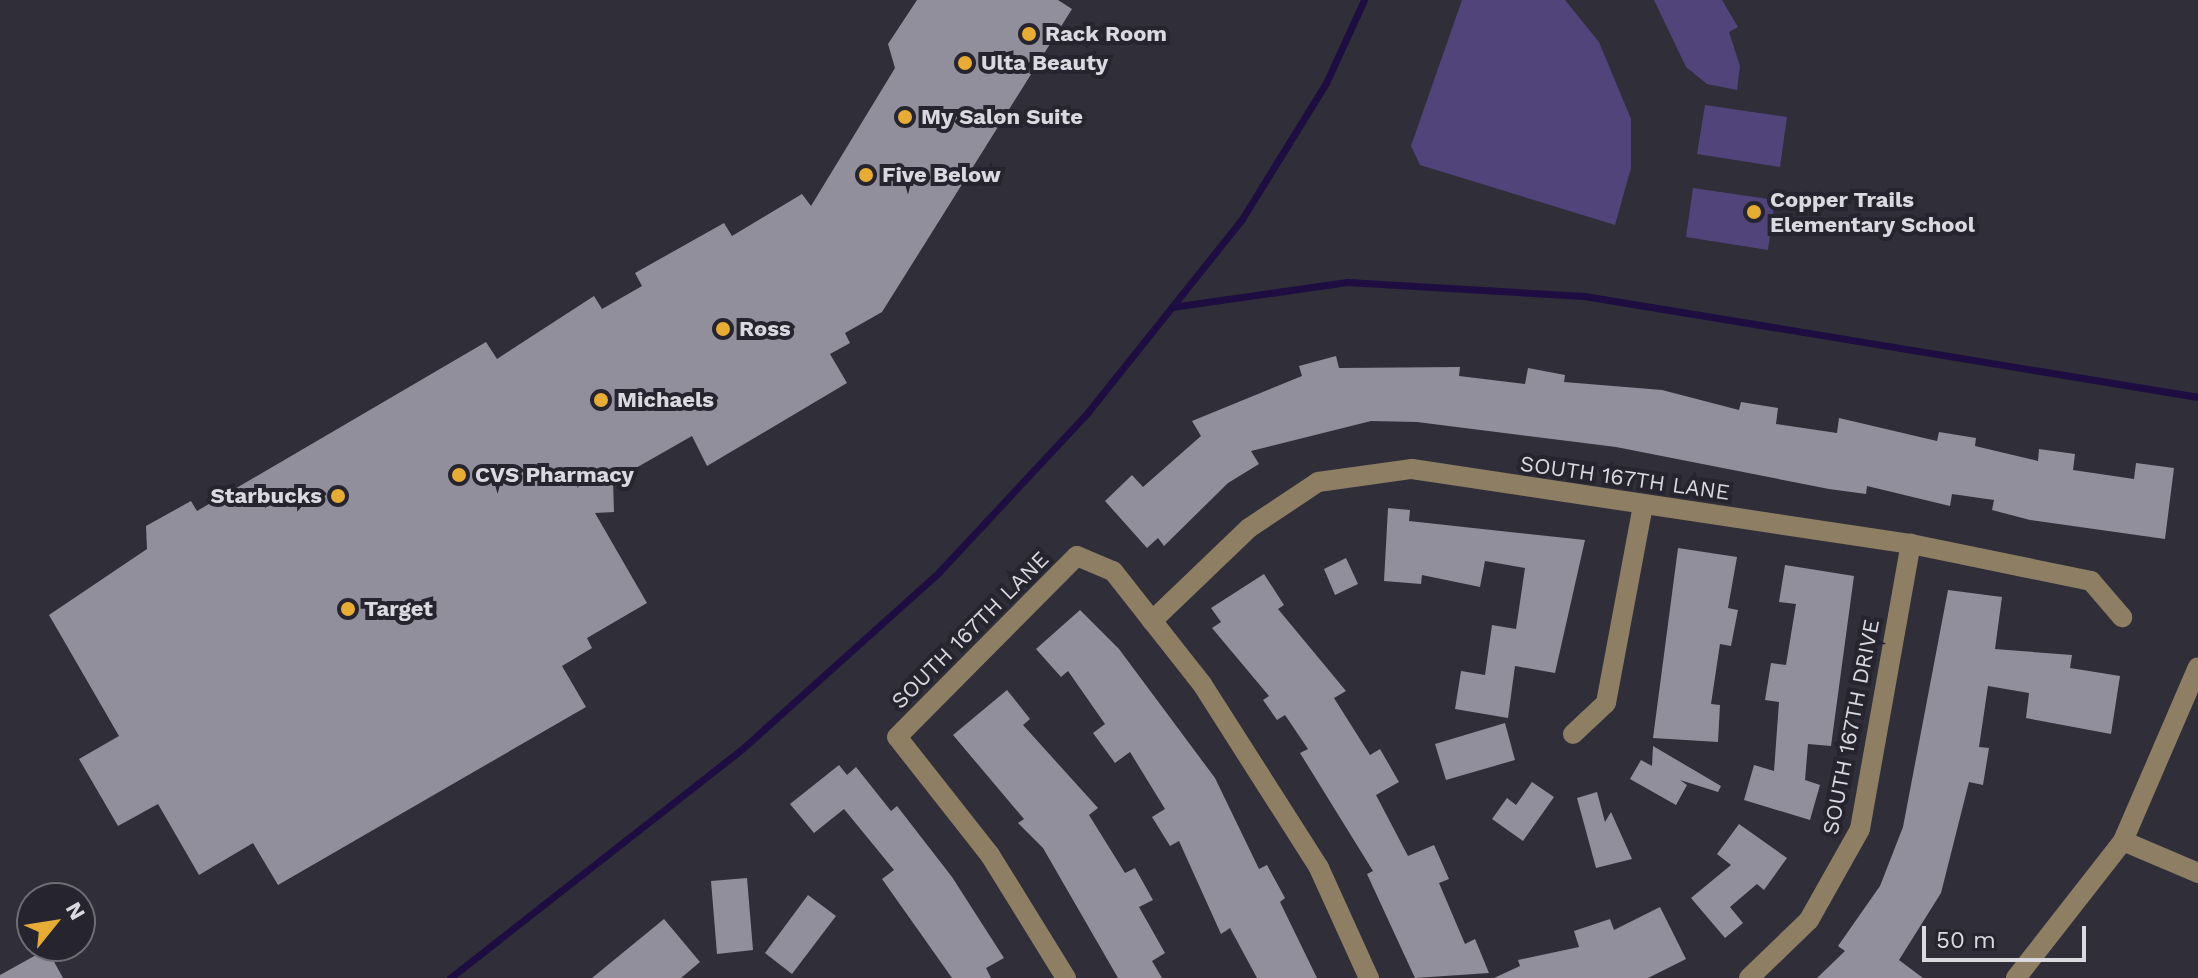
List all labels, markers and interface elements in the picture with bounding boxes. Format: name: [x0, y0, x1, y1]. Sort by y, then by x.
place label: Rack Room: [1045, 21, 1167, 47]
marker: Rack Room: [1020, 25, 1038, 43]
place label: Ulta Beauty: [981, 50, 1108, 76]
marker: Ulta Beauty: [956, 54, 974, 72]
place label: My Salon Suite: [921, 104, 1083, 130]
marker: My Salon Suite: [896, 108, 914, 126]
place label: Five Below: [882, 162, 1001, 188]
marker: Five Below: [857, 166, 875, 184]
place label: Copper Trails Elementary School: [1770, 186, 1975, 238]
marker: Copper Trails Elementary School: [1745, 203, 1763, 221]
place label: Ross: [739, 316, 791, 342]
marker: Ross: [714, 320, 732, 338]
place label: Michaels: [617, 387, 714, 413]
marker: Michaels: [592, 391, 610, 409]
street label: SOUTH 167TH LANE: [1518, 450, 1732, 506]
place label: CVS Pharmacy: [475, 462, 634, 488]
marker: CVS Pharmacy: [450, 466, 468, 484]
place label: Starbucks: [211, 483, 322, 509]
marker: Starbucks: [329, 487, 347, 505]
street label: SOUTH 167TH LANE: [886, 546, 1054, 714]
place label: Target: [364, 596, 433, 622]
marker: Target: [339, 600, 357, 618]
street label: SOUTH 167TH DRIVE: [1817, 617, 1885, 837]
north arrow: [16, 882, 96, 962]
text: N: [61, 897, 90, 924]
scale bar: [1926, 910, 2090, 960]
text: 50 m: [1936, 926, 1996, 954]

